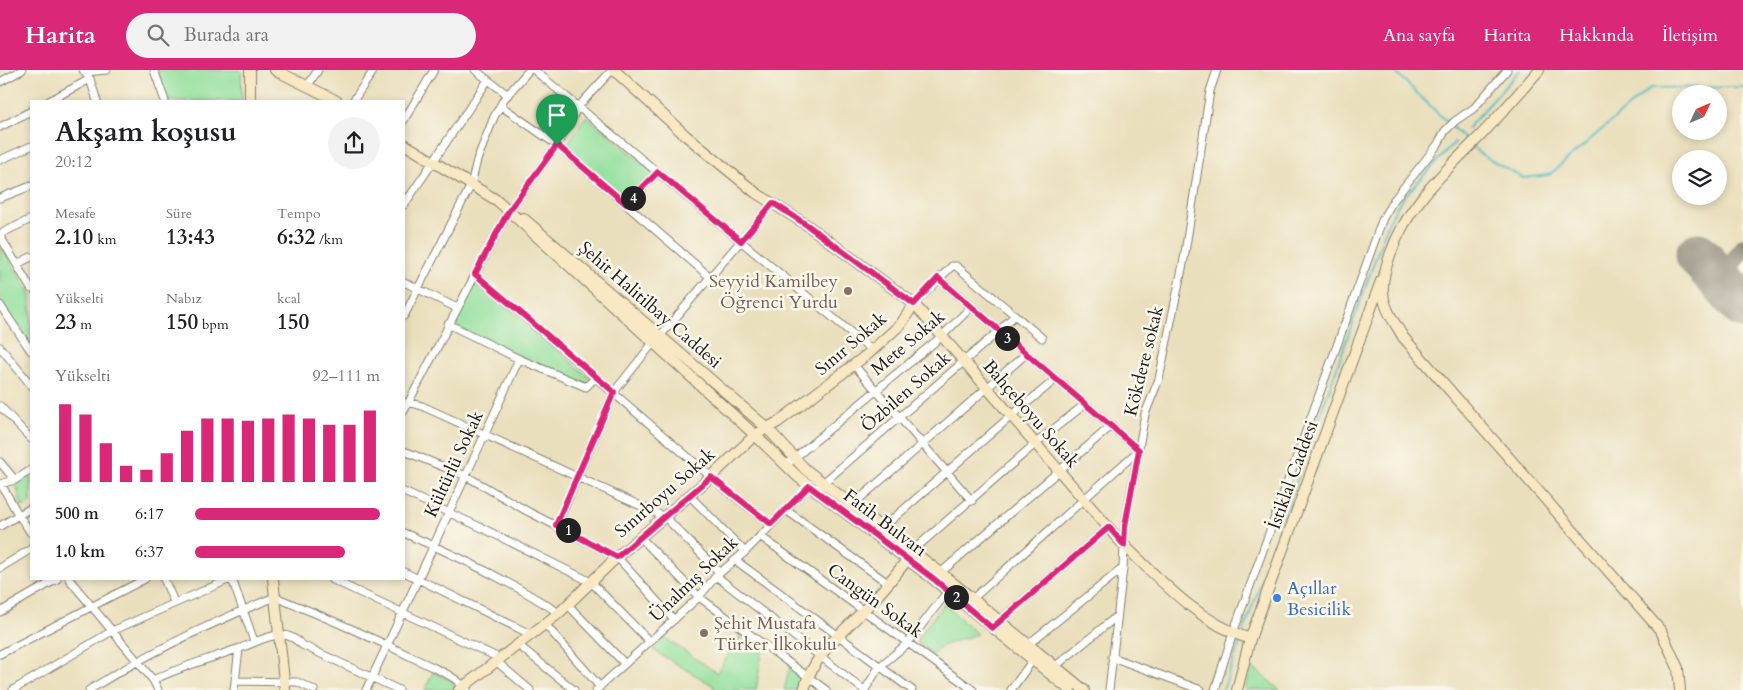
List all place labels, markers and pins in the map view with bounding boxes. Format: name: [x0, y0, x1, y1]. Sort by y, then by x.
pin: [536, 94, 578, 145]
pin: 4: [620, 186, 646, 210]
place label: Seyyid Kamilbey Öğrenci Yurdu: [709, 269, 838, 315]
marker: Seyyid Kamilbey Öğrenci Yurdu: [842, 285, 854, 297]
pin: 3: [994, 326, 1020, 350]
pin: 1: [556, 518, 580, 542]
place label: Açıllar Besicilik: [1287, 576, 1351, 622]
pin: 2: [944, 584, 968, 610]
marker: Açıllar Besicilik: [1271, 592, 1283, 604]
place label: Şehit Mustafa Türker İlkokulu: [714, 611, 837, 657]
marker: Şehit Mustafa Türker İlkokulu: [698, 627, 710, 639]

